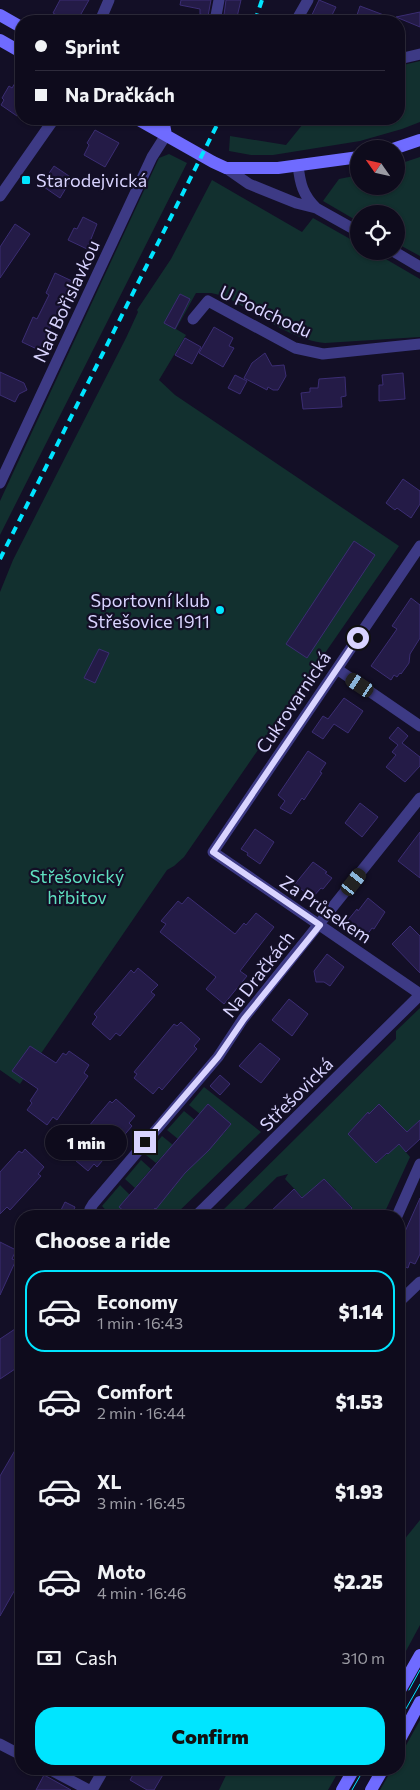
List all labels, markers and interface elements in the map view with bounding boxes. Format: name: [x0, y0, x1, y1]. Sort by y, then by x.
text: Sprint: [65, 35, 120, 58]
text: Na Dračkách: [65, 83, 175, 106]
north arrow: [350, 140, 405, 195]
map controls: [350, 140, 405, 260]
place label: Starodejvická: [36, 169, 147, 191]
marker: Starodejvická: [20, 174, 32, 186]
button: locate: [350, 205, 405, 260]
street label: Nad Bořislavkou: [28, 236, 104, 366]
street label: U Podchodu: [216, 280, 316, 342]
place label: Sportovní klub Střešovice 1911: [88, 589, 210, 632]
marker: Sportovní klub Střešovice 1911: [214, 604, 226, 616]
route start: [347, 627, 369, 649]
street label: Cukrovarnická: [251, 647, 335, 757]
car: [343, 670, 376, 700]
park label: Střešovický hřbitov: [30, 865, 124, 908]
car: [338, 866, 369, 898]
street label: Za Průsekem: [276, 870, 376, 948]
street label: Na Dračkách: [218, 927, 298, 1021]
street label: Střešovická: [255, 1053, 337, 1135]
callout: 1 min: [45, 1124, 128, 1160]
route end: [134, 1131, 156, 1153]
text: 1 min: [67, 1133, 105, 1152]
text: Choose a ride: [35, 1226, 170, 1253]
icon: car: [37, 1289, 82, 1334]
text: Economy: [97, 1290, 178, 1313]
text: $1.14: [338, 1300, 383, 1323]
text: 1 min · 16:43: [97, 1313, 183, 1332]
icon: car: [37, 1379, 82, 1424]
text: Comfort: [97, 1380, 173, 1403]
text: $1.53: [335, 1390, 383, 1413]
text: 2 min · 16:44: [97, 1403, 186, 1422]
icon: car: [37, 1469, 82, 1514]
text: XL: [97, 1470, 122, 1493]
text: $1.93: [335, 1480, 383, 1503]
text: 3 min · 16:45: [97, 1493, 185, 1512]
icon: car: [37, 1559, 82, 1604]
text: Moto: [97, 1560, 146, 1583]
text: $2.25: [334, 1570, 383, 1593]
text: 4 min · 16:46: [97, 1583, 186, 1602]
icon: cash: [35, 1644, 63, 1672]
text: Cash: [75, 1646, 117, 1669]
text: 310 m: [342, 1648, 385, 1667]
button: Confirm: [35, 1707, 385, 1765]

